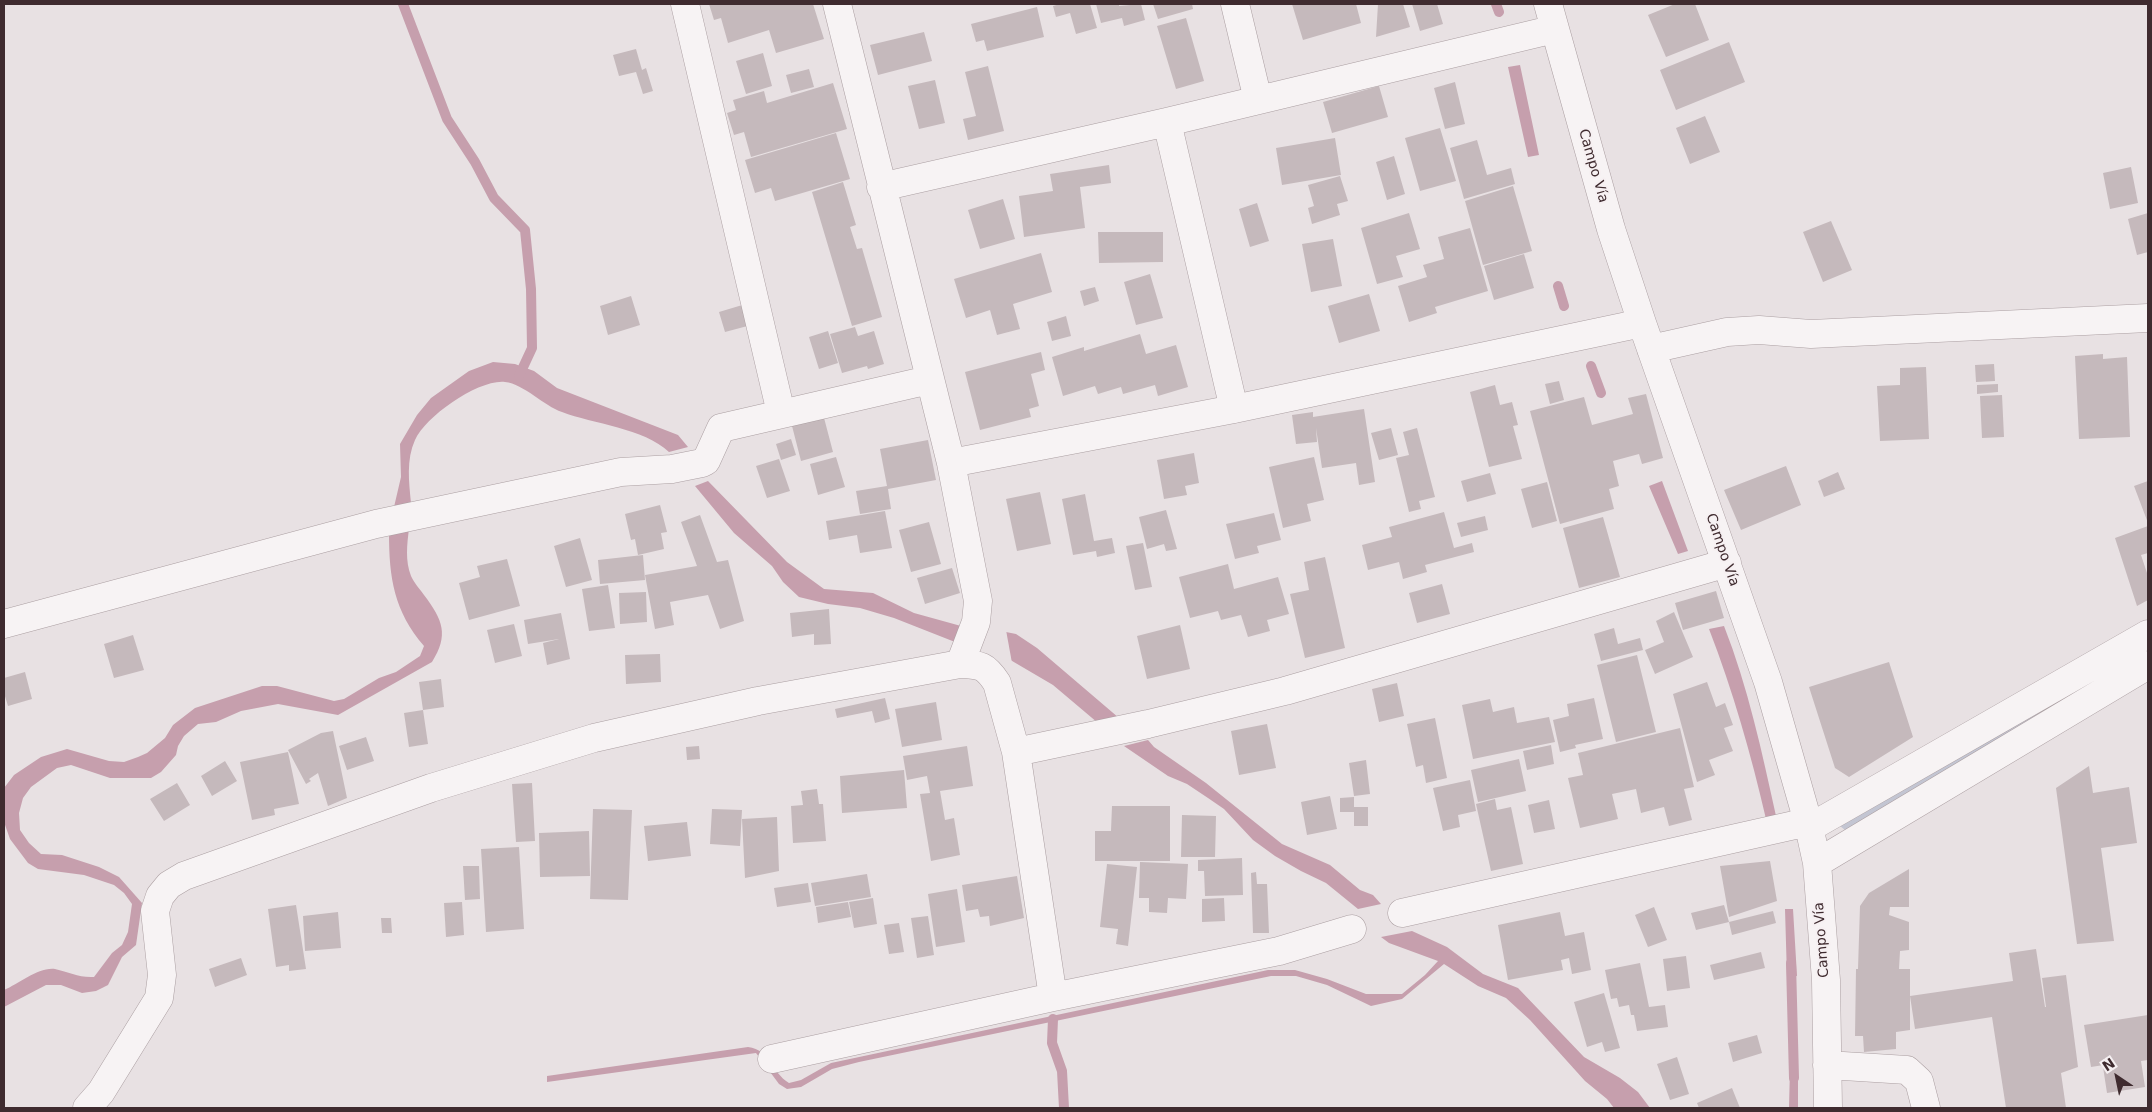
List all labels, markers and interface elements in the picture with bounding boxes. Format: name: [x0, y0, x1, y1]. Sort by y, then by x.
street label: Campo Vía: [1574, 127, 1612, 205]
street label: Campo Vía: [1702, 511, 1742, 589]
street label: Campo Vía: [1811, 902, 1833, 978]
north arrow: [2092, 1052, 2142, 1102]
text: N: [2099, 1055, 2118, 1074]

